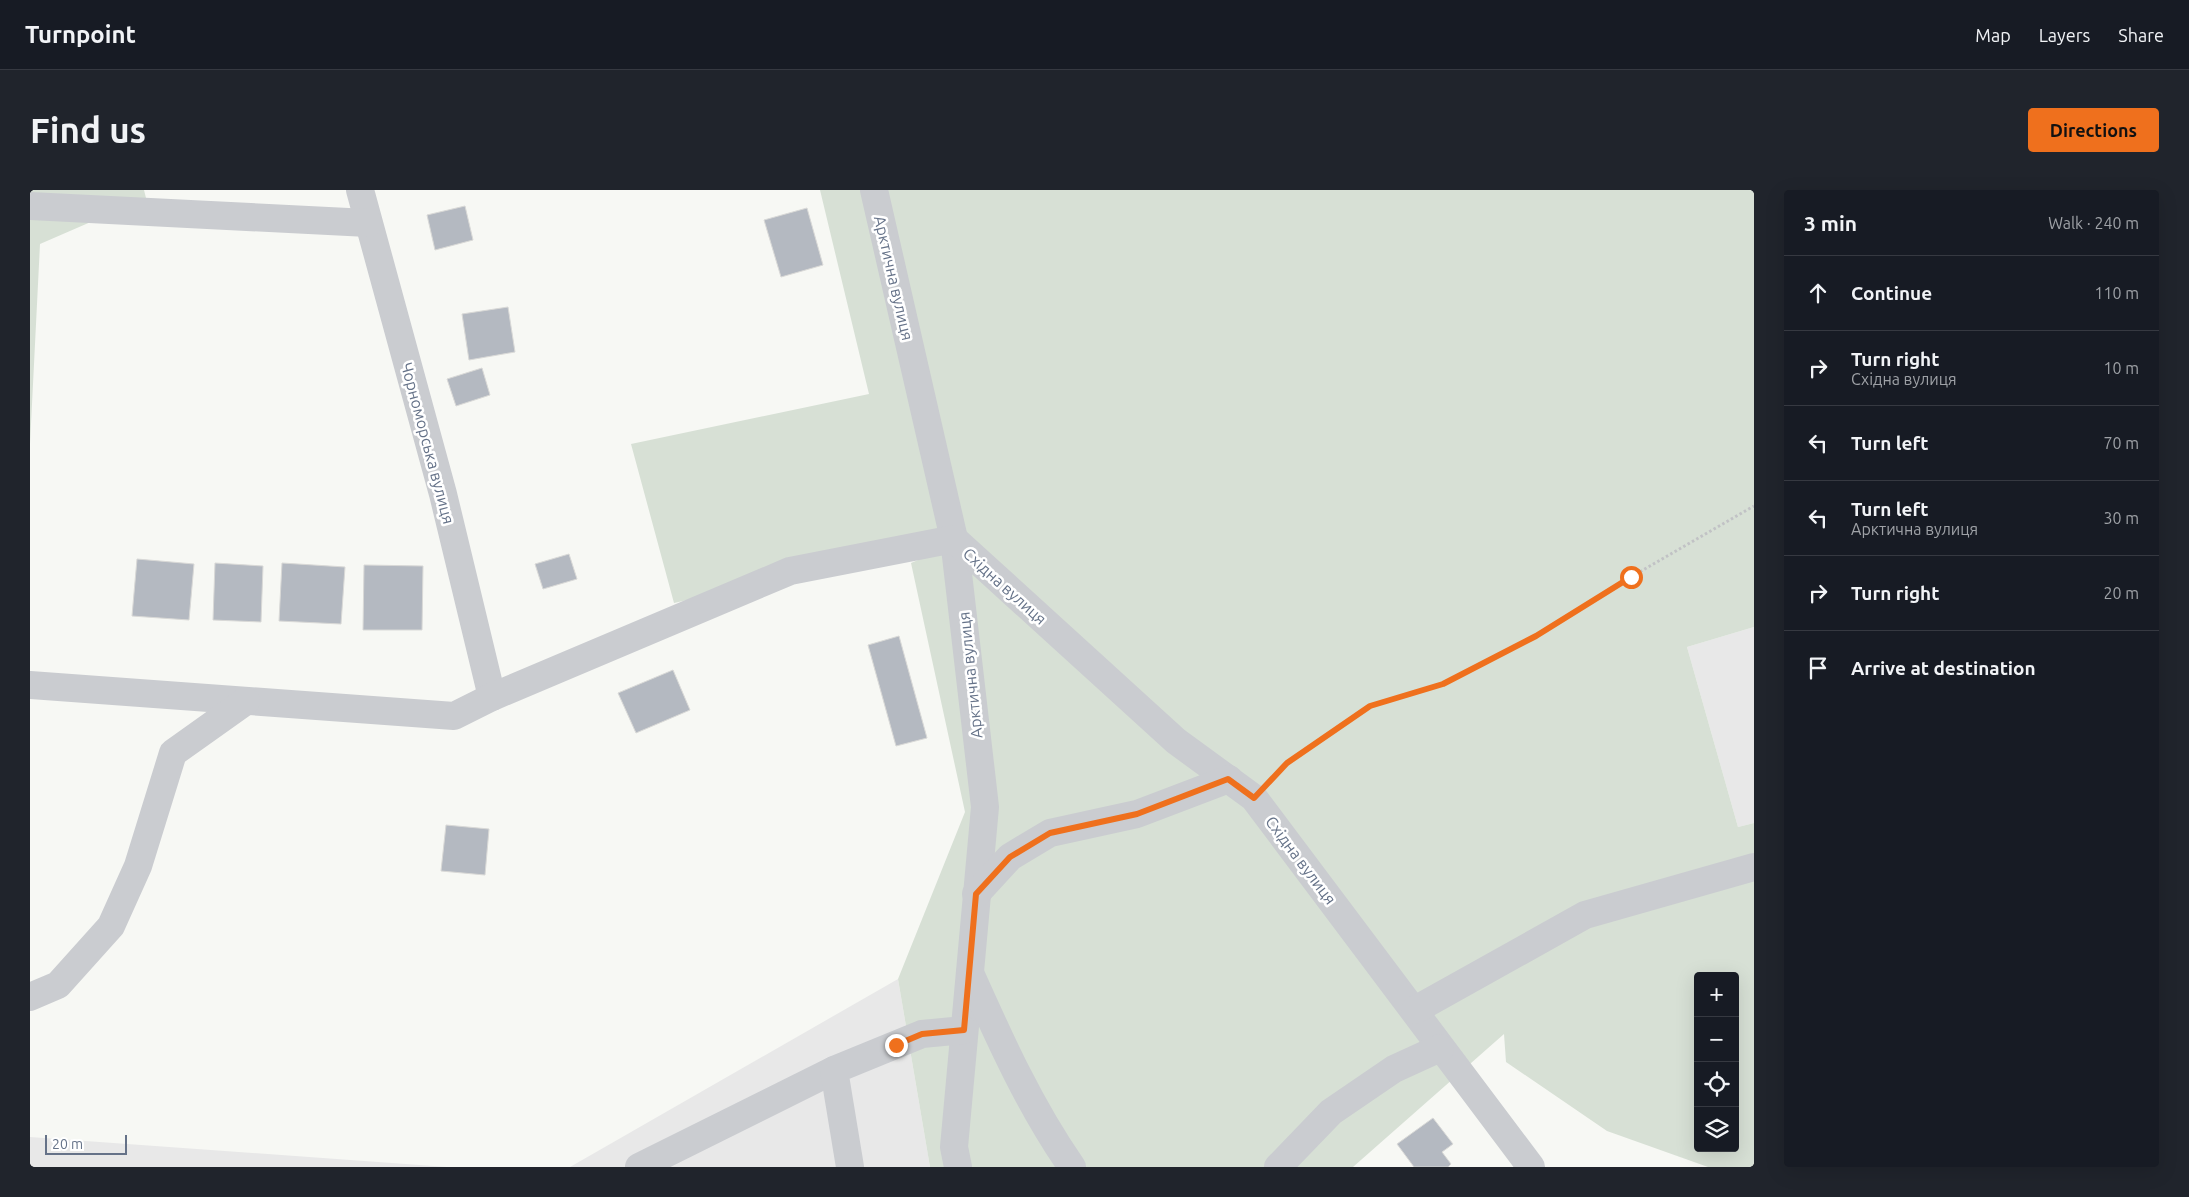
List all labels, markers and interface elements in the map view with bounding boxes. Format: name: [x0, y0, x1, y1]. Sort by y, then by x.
text: Turnpoint: [25, 21, 136, 48]
text: Map: [1975, 25, 2011, 45]
text: Layers: [2039, 25, 2090, 45]
text: Share: [2118, 25, 2164, 45]
button: Directions: [2028, 108, 2159, 152]
text: Find us: [30, 110, 146, 150]
text: 3 min: [1804, 211, 1857, 235]
street label: Арктична вулиця: [871, 214, 917, 342]
text: Walk · 240 m: [2048, 214, 2139, 232]
icon: ahead: [1804, 279, 1832, 307]
text: Continue: [1851, 282, 1932, 304]
text: 110 m: [2094, 284, 2139, 302]
text: Turn right: [1851, 348, 1939, 370]
icon: right: [1804, 354, 1832, 382]
text: 10 m: [2103, 359, 2139, 377]
street label: Чорноморська вулиця: [398, 360, 458, 526]
text: Східна вулиця: [1851, 370, 1957, 388]
icon: left: [1804, 429, 1832, 457]
text: Turn left: [1851, 432, 1929, 454]
text: 70 m: [2103, 434, 2139, 452]
text: Turn left: [1851, 498, 1929, 520]
icon: left: [1804, 504, 1832, 532]
text: 30 m: [2103, 509, 2139, 527]
text: Арктична вулиця: [1851, 520, 1978, 538]
street label: Східна вулиця: [960, 544, 1050, 628]
route start: [1620, 566, 1643, 589]
icon: right: [1804, 579, 1832, 607]
text: Turn right: [1851, 582, 1939, 604]
text: 20 m: [2103, 584, 2139, 602]
street label: Арктична вулиця: [954, 611, 986, 739]
icon: arrive: [1804, 654, 1832, 682]
text: Arrive at destination: [1851, 657, 2036, 679]
street label: Східна вулиця: [1262, 812, 1340, 908]
map controls: [1694, 972, 1739, 1152]
button: +: [1694, 972, 1739, 1017]
button: −: [1694, 1017, 1739, 1062]
route end: [885, 1034, 908, 1057]
button: locate: [1694, 1062, 1739, 1107]
button: layers: [1694, 1107, 1739, 1152]
scale bar: [45, 1132, 128, 1155]
text: 20 m: [52, 1136, 83, 1152]

